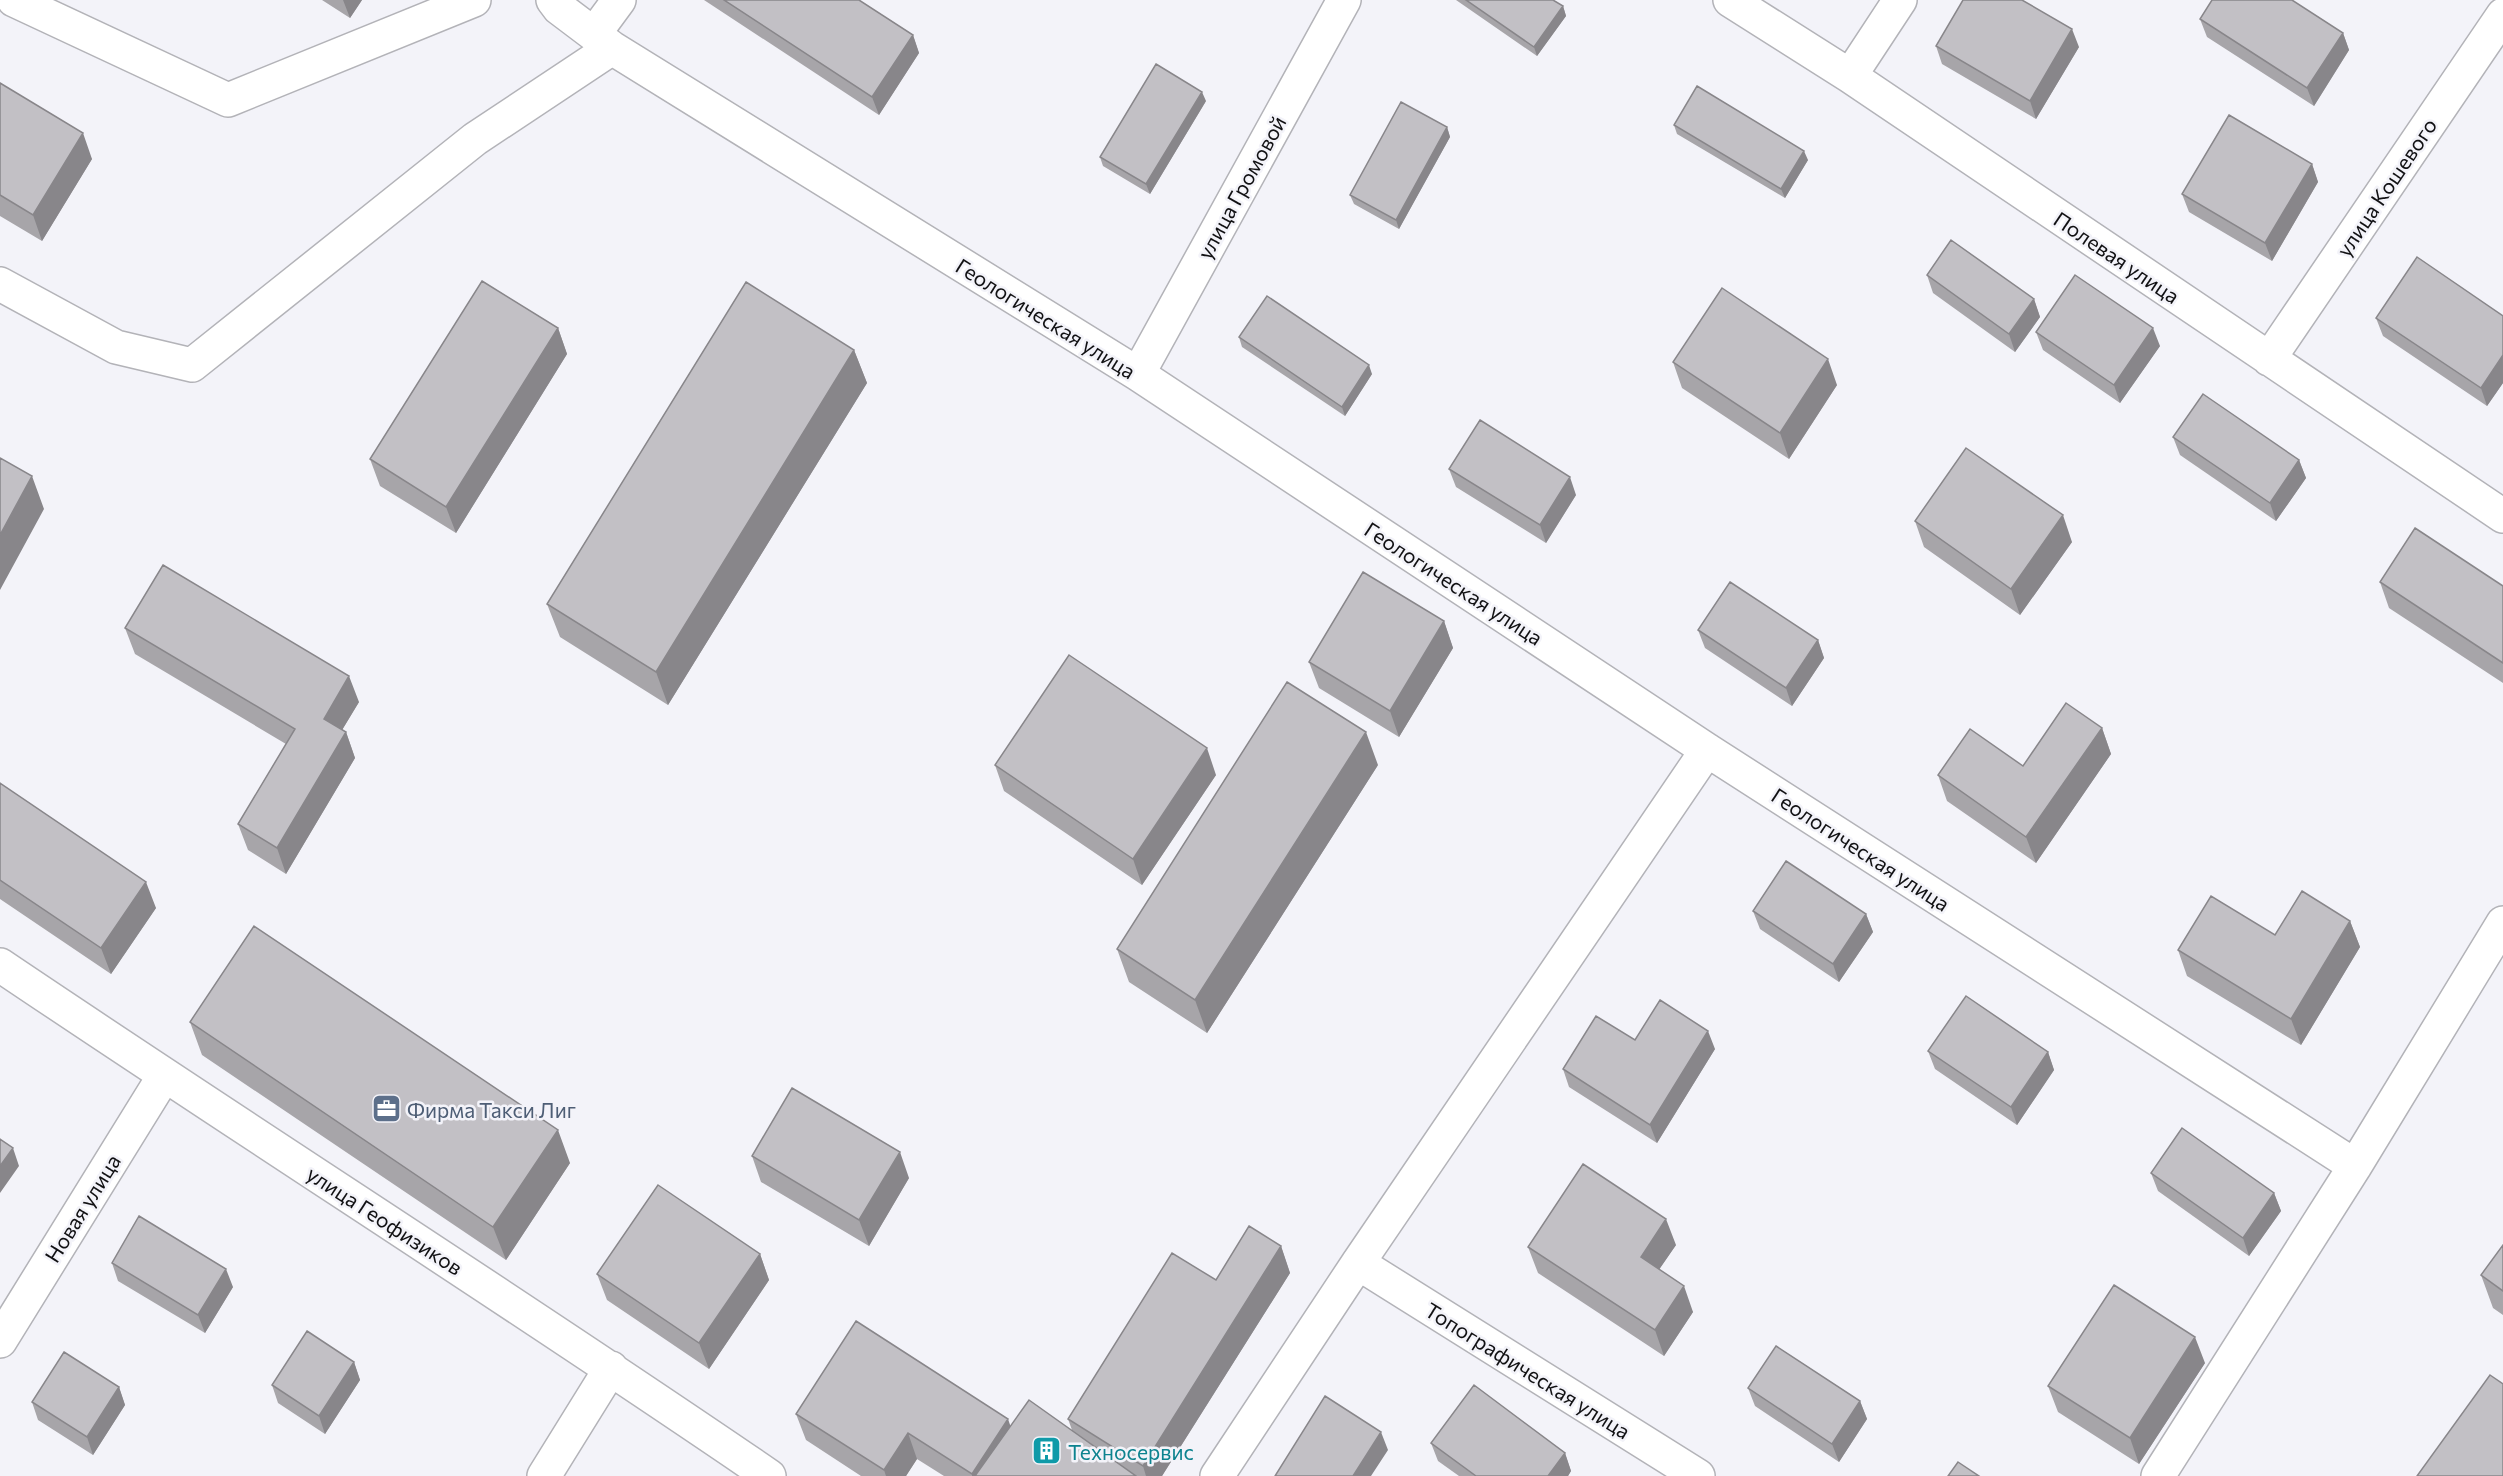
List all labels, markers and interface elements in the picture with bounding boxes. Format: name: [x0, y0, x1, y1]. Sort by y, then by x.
street label: улица Громовой: [1191, 111, 1291, 263]
street label: улица Кошевого: [2331, 113, 2441, 261]
street label: Полевая улица: [2050, 206, 2184, 308]
street label: Геологическая улица: [952, 253, 1140, 383]
street label: Геологическая улица: [1360, 516, 1548, 650]
street label: Геологическая улица: [1767, 782, 1955, 916]
office icon: Фирма Такси Лиг: [370, 1093, 402, 1125]
place label: Фирма Такси Лиг: [407, 1097, 576, 1122]
street label: Новая улица: [39, 1149, 125, 1267]
street label: улица Геофизиков: [302, 1160, 468, 1280]
street label: Топографическая улица: [1421, 1297, 1635, 1443]
building icon: Техносервис: [1031, 1435, 1063, 1467]
place label: Техносервис: [1068, 1439, 1194, 1464]

